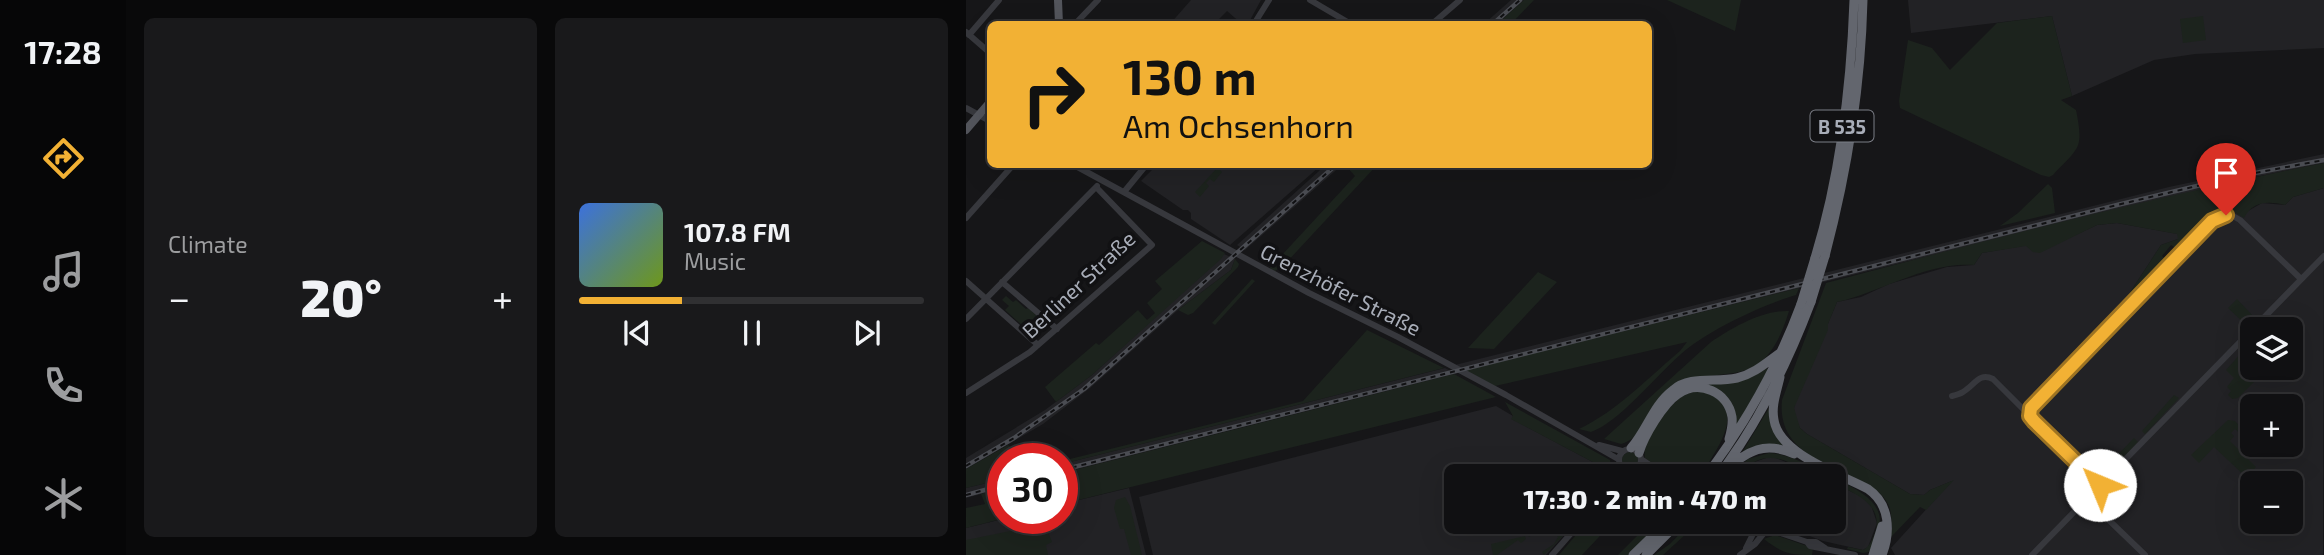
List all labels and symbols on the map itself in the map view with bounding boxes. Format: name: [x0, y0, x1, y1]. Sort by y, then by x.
road number: B 535: [1810, 110, 1874, 142]
pin: [2196, 143, 2256, 215]
street label: Berliner Straße: [1016, 225, 1140, 343]
street label: Grenzhöfer Straße: [1257, 238, 1425, 340]
speed limit sign: 30: [987, 443, 1078, 534]
position arrow: [2063, 448, 2137, 522]

